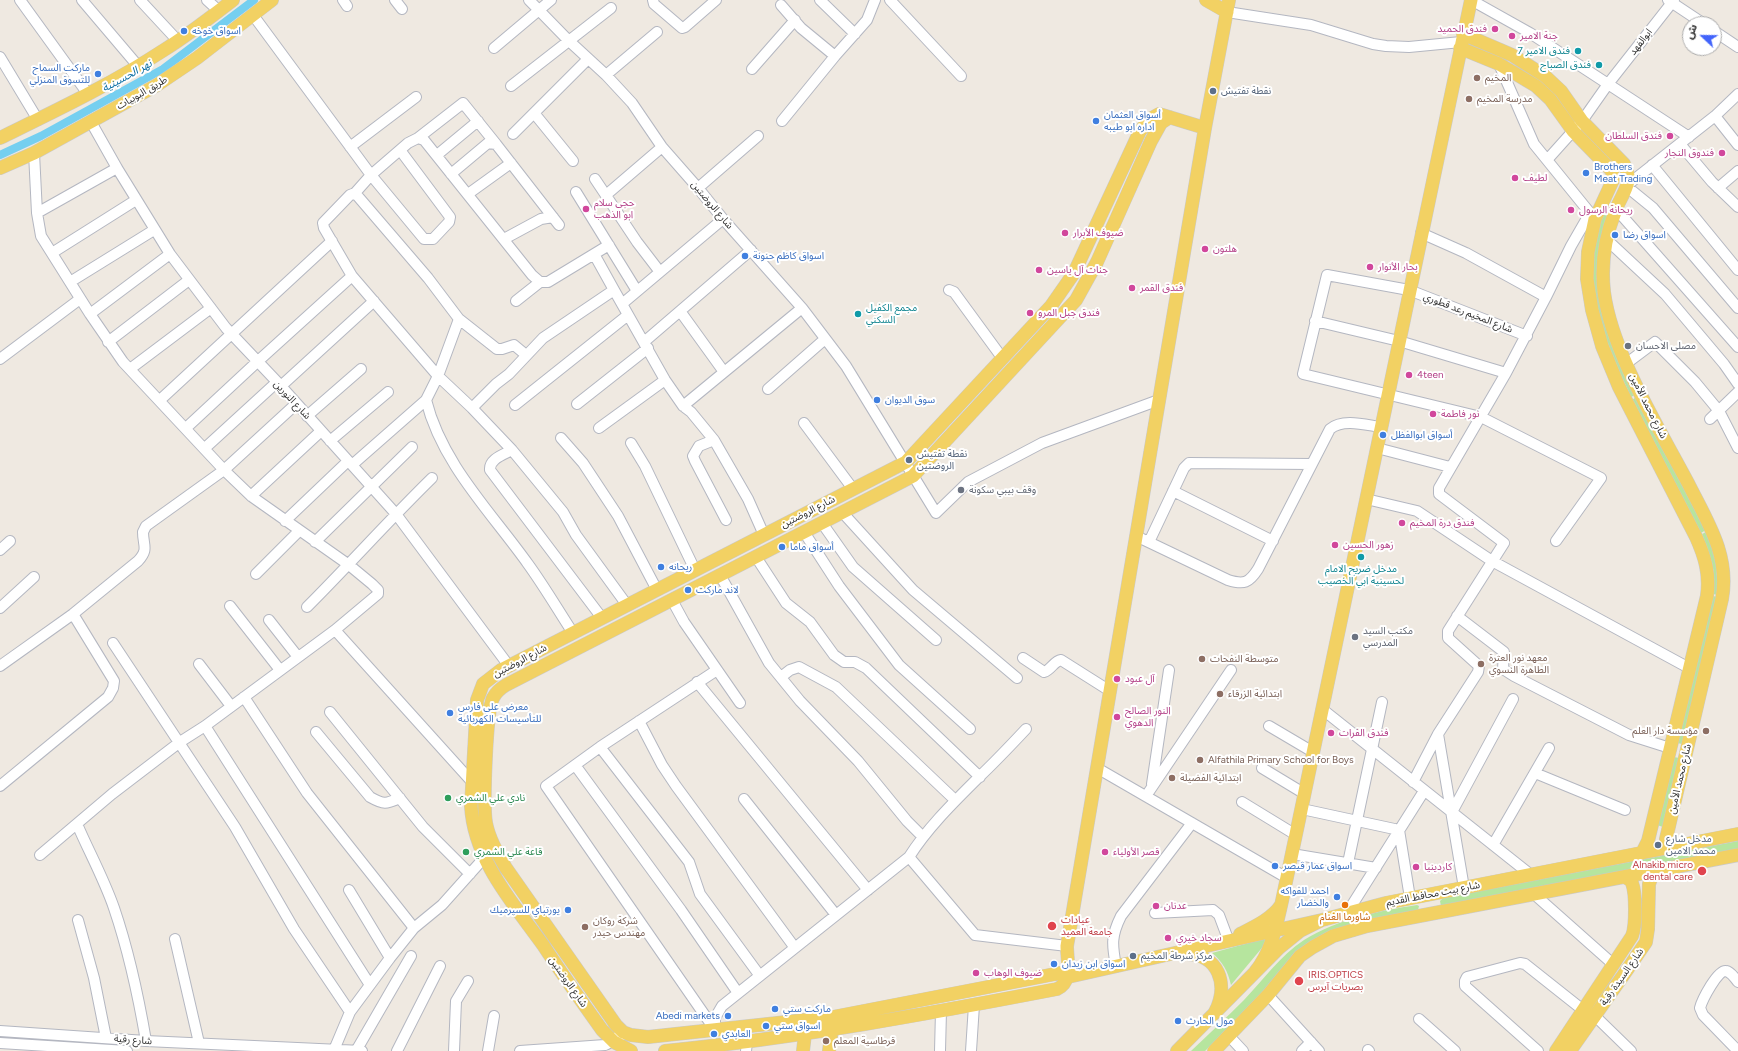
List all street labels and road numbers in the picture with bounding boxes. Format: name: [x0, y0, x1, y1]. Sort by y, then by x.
street label: ابوالفهد: [1627, 26, 1655, 58]
street label: طريق البوبيات: [115, 74, 169, 112]
street label: شارع الروضتين: [688, 178, 736, 232]
street label: شارع المخيم رعد قطوري: [1422, 290, 1514, 336]
street label: شارع محمد الأمين: [1626, 371, 1670, 441]
street label: شارع النورين: [271, 378, 313, 422]
street label: شارع الروضتين: [779, 493, 837, 531]
street label: شارع الروضتين: [491, 642, 549, 680]
street label: شارع محمد الأمين: [1666, 743, 1694, 815]
street label: شارع بيت محافظ القديم: [1385, 879, 1481, 909]
street label: شارع السيدة رقية: [1598, 946, 1646, 1008]
street label: شارع الروضتين: [546, 954, 590, 1010]
street label: شارع رقية: [113, 1033, 153, 1047]

